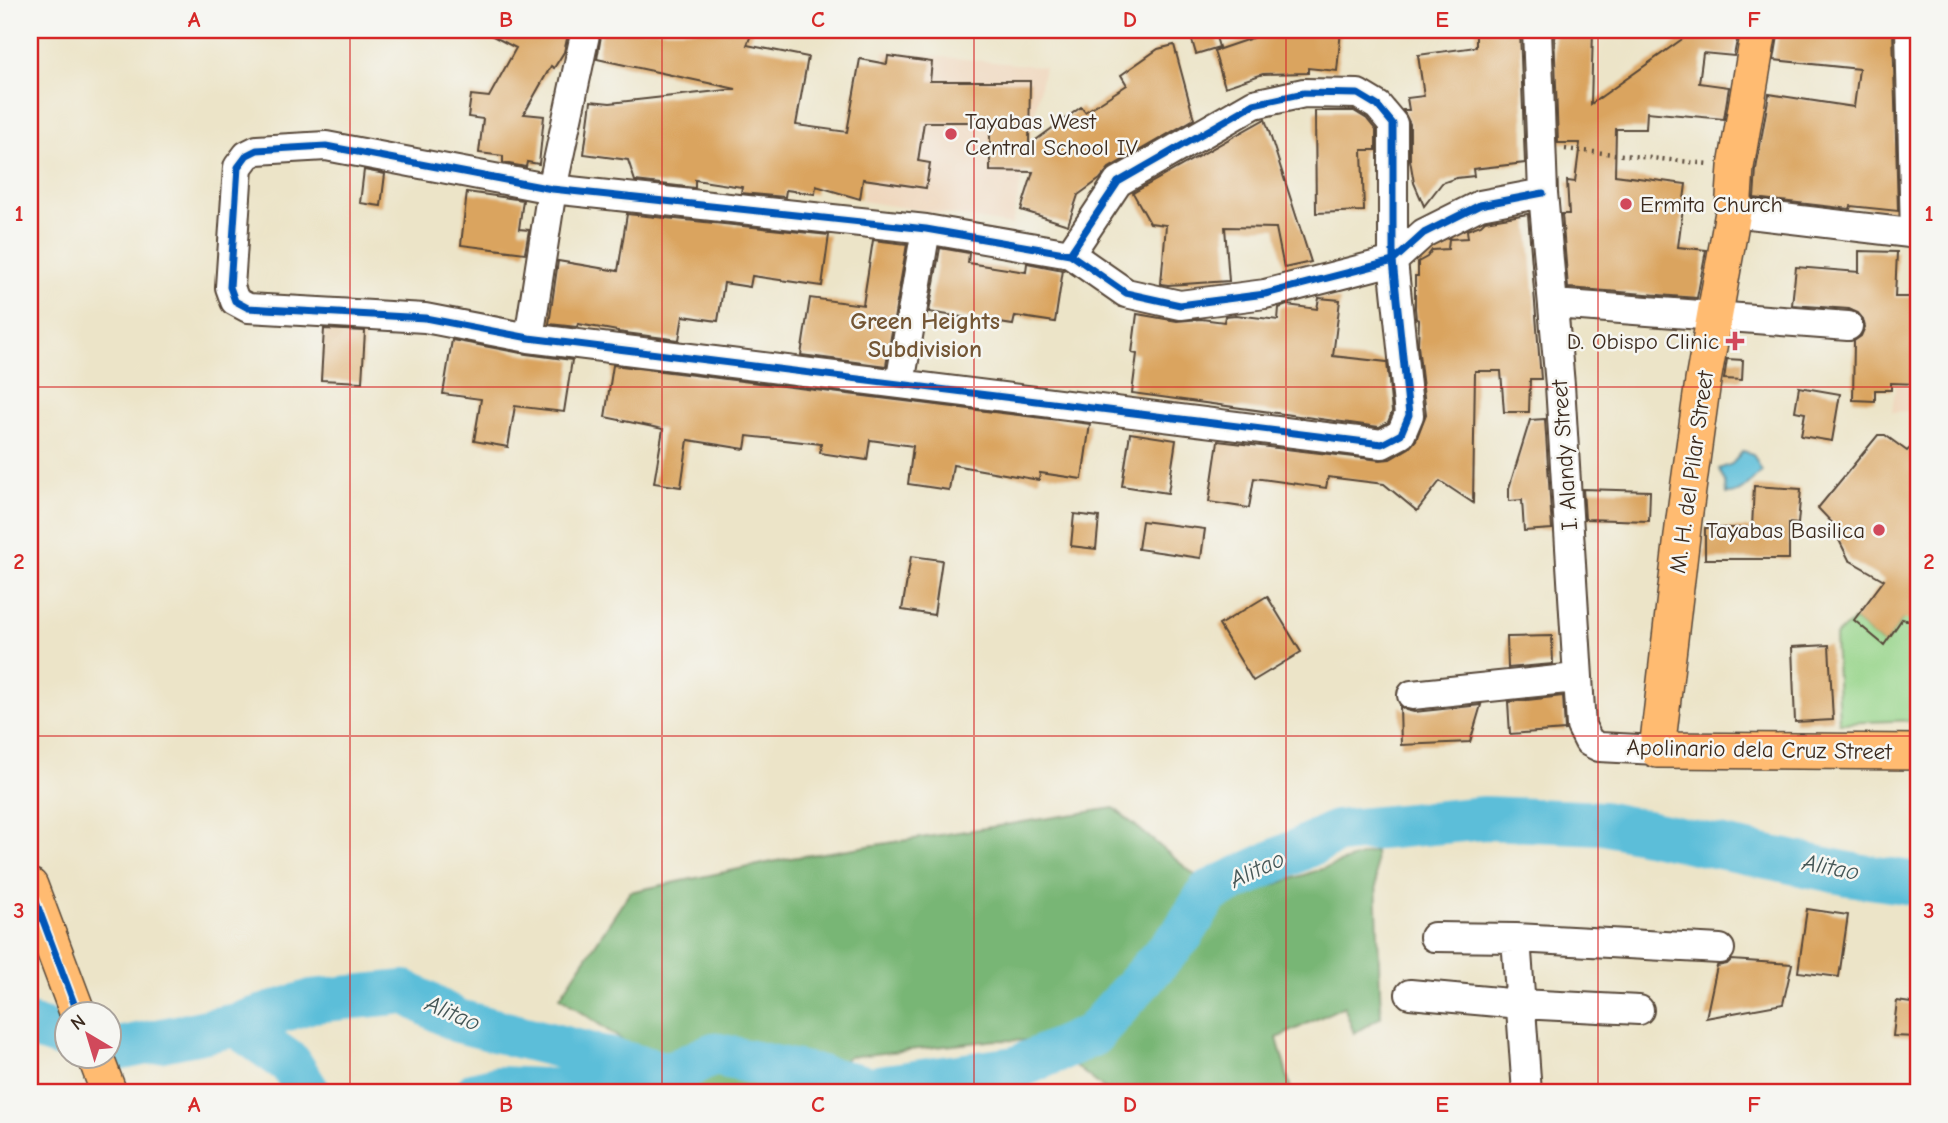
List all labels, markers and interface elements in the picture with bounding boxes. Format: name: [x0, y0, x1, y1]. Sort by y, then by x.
text: A: [188, 6, 201, 33]
text: B: [499, 6, 513, 33]
text: C: [811, 6, 825, 33]
text: D: [1123, 6, 1137, 33]
text: E: [1435, 6, 1449, 33]
text: F: [1747, 6, 1761, 33]
place label: Tayabas West Central School IV: [965, 108, 1138, 161]
marker: Tayabas West Central School IV: [943, 126, 959, 142]
place label: Ermita Church: [1640, 191, 1783, 218]
marker: Ermita Church: [1618, 196, 1634, 212]
text: 1: [14, 200, 24, 227]
text: 1: [1924, 200, 1934, 227]
district label: Green Heights Subdivision: [850, 307, 1000, 363]
place label: D. Obispo Clinic: [1567, 328, 1719, 355]
marker: D. Obispo Clinic: [1725, 331, 1745, 351]
street label: M. H. del Pilar Street: [1664, 368, 1719, 575]
street label: I. Alandy Street: [1546, 377, 1583, 531]
place label: Tayabas Basilica: [1706, 517, 1865, 544]
marker: Tayabas Basilica: [1871, 522, 1887, 538]
text: 2: [13, 548, 25, 575]
text: 2: [1923, 548, 1935, 575]
street label: Apolinario dela Cruz Street: [1626, 734, 1893, 765]
water label: Alitao: [1224, 844, 1289, 894]
water label: Alitao: [1799, 848, 1862, 886]
text: 3: [13, 897, 25, 924]
text: 3: [1923, 897, 1935, 924]
water label: Alitao: [420, 989, 485, 1037]
north arrow: [52, 1000, 122, 1070]
text: N: [66, 1010, 90, 1035]
text: A: [188, 1091, 201, 1118]
text: B: [499, 1091, 513, 1118]
text: C: [811, 1091, 825, 1118]
text: D: [1123, 1091, 1137, 1118]
text: E: [1435, 1091, 1449, 1118]
text: F: [1747, 1091, 1761, 1118]

